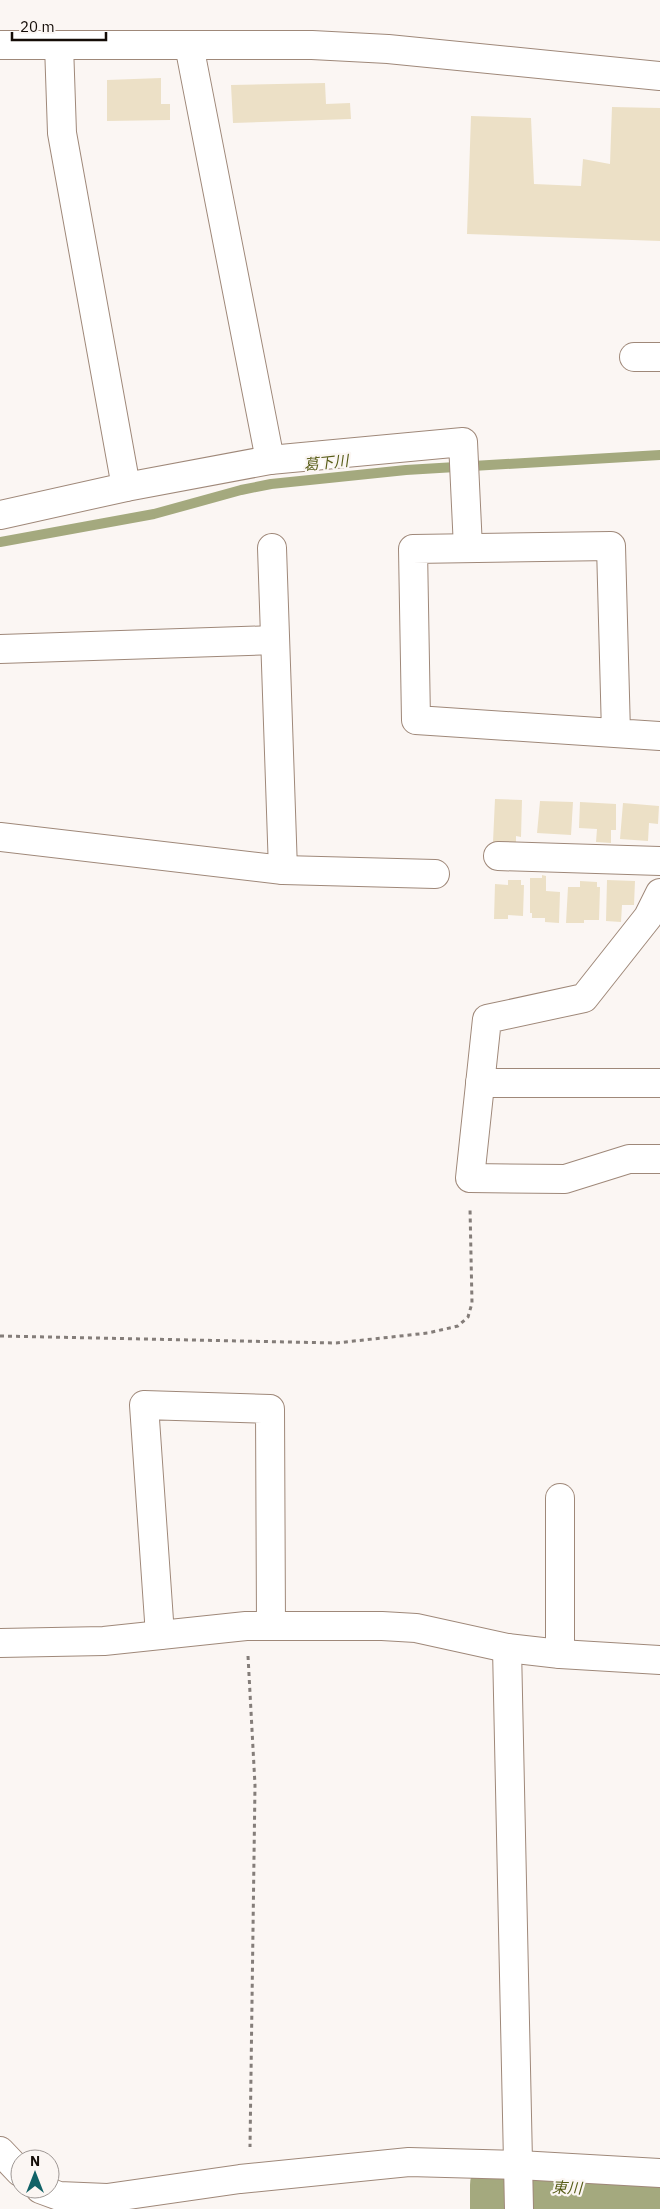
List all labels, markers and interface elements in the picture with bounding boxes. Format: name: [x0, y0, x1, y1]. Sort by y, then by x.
scale bar: [12, 10, 106, 42]
text: 20 m: [20, 17, 55, 36]
water label: 葛下川: [303, 450, 351, 474]
north arrow: [10, 2149, 60, 2199]
text: N: [30, 2152, 40, 2170]
water label: 東川: [552, 2177, 584, 2198]

